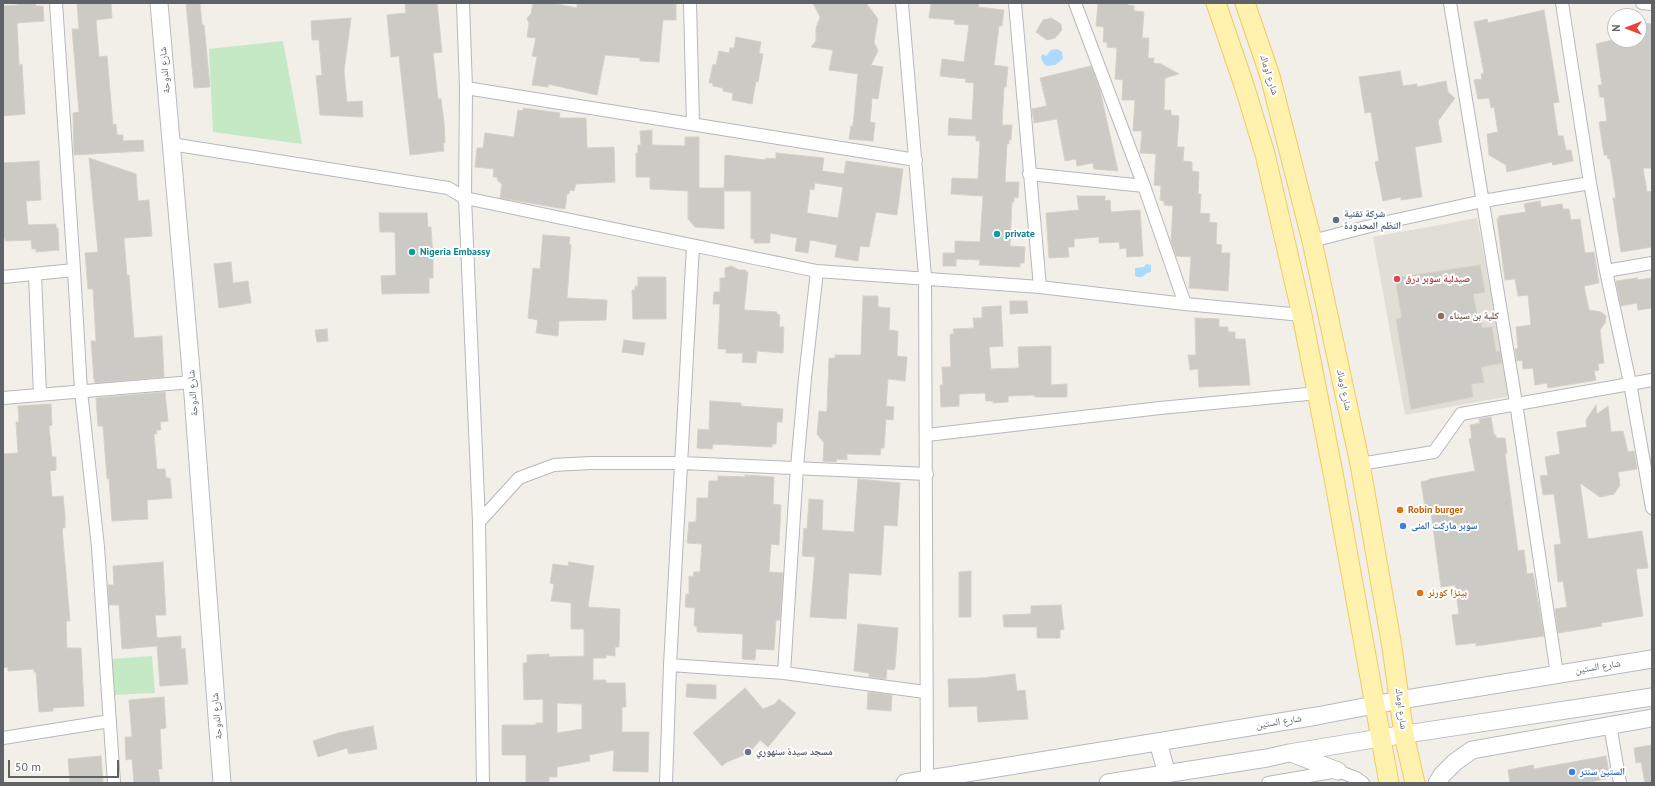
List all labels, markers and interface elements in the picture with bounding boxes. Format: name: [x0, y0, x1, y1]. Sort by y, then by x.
north arrow: [1607, 8, 1647, 48]
text: N: [1609, 24, 1623, 32]
street label: شارع الدوحة: [157, 46, 173, 94]
street label: شارع اوماك: [1257, 53, 1281, 97]
place label: شركة تقنية النظم المحدودة: [1344, 208, 1401, 232]
marker: شركة تقنية النظم المحدودة: [1331, 215, 1341, 225]
place label: private: [1005, 228, 1035, 240]
marker: private: [992, 229, 1002, 239]
place label: Nigeria Embassy: [420, 246, 490, 258]
marker: Nigeria Embassy: [407, 247, 417, 257]
place label: صيدلية سوبر درق: [1405, 273, 1470, 285]
marker: صيدلية سوبر درق: [1392, 274, 1402, 284]
place label: كلية بن سيناء: [1449, 310, 1499, 322]
marker: كلية بن سيناء: [1436, 311, 1446, 321]
street label: شارع الدوحة: [185, 369, 201, 417]
street label: شارع اوماك: [1334, 369, 1354, 411]
place label: Robin burger: [1408, 504, 1463, 516]
marker: Robin burger: [1395, 505, 1405, 515]
place label: سوبر ماركت المنى: [1411, 520, 1478, 532]
marker: سوبر ماركت المنى: [1398, 521, 1408, 531]
place label: بيتزا كورنر: [1428, 587, 1467, 599]
marker: بيتزا كورنر: [1415, 588, 1425, 598]
street label: شارع الستين: [1574, 657, 1622, 677]
street label: شارع اوماك: [1393, 688, 1409, 730]
street label: شارع الدوحة: [209, 692, 225, 740]
street label: شارع الستين: [1255, 712, 1303, 732]
place label: مسجد سيدة سنهوري: [756, 746, 833, 758]
marker: مسجد سيدة سنهوري: [743, 747, 753, 757]
scale bar: [10, 752, 121, 778]
text: 50 m: [15, 759, 41, 774]
place label: الستين سنتر: [1580, 766, 1625, 778]
marker: الستين سنتر: [1567, 767, 1577, 777]

